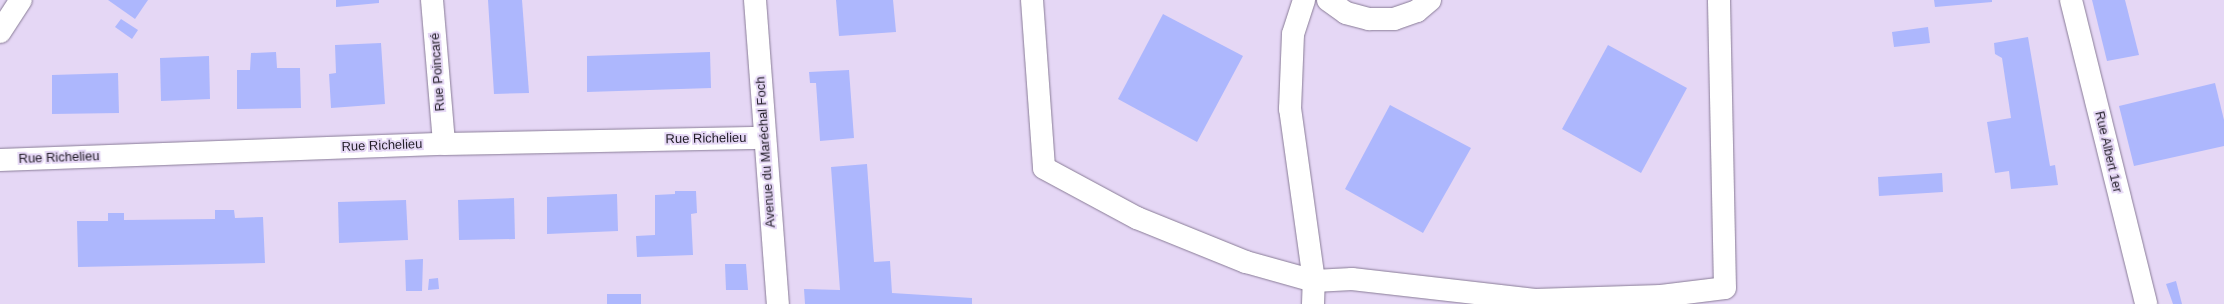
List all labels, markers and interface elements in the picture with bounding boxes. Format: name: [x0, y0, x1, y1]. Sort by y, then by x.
street label: Rue Poincaré: [427, 32, 449, 112]
street label: Avenue du Maréchal Foch: [753, 76, 779, 228]
street label: Rue Albert 1er: [2091, 109, 2125, 195]
street label: Rue Richelieu: [665, 130, 747, 148]
street label: Rue Richelieu: [341, 137, 423, 155]
street label: Rue Richelieu: [18, 149, 100, 167]

